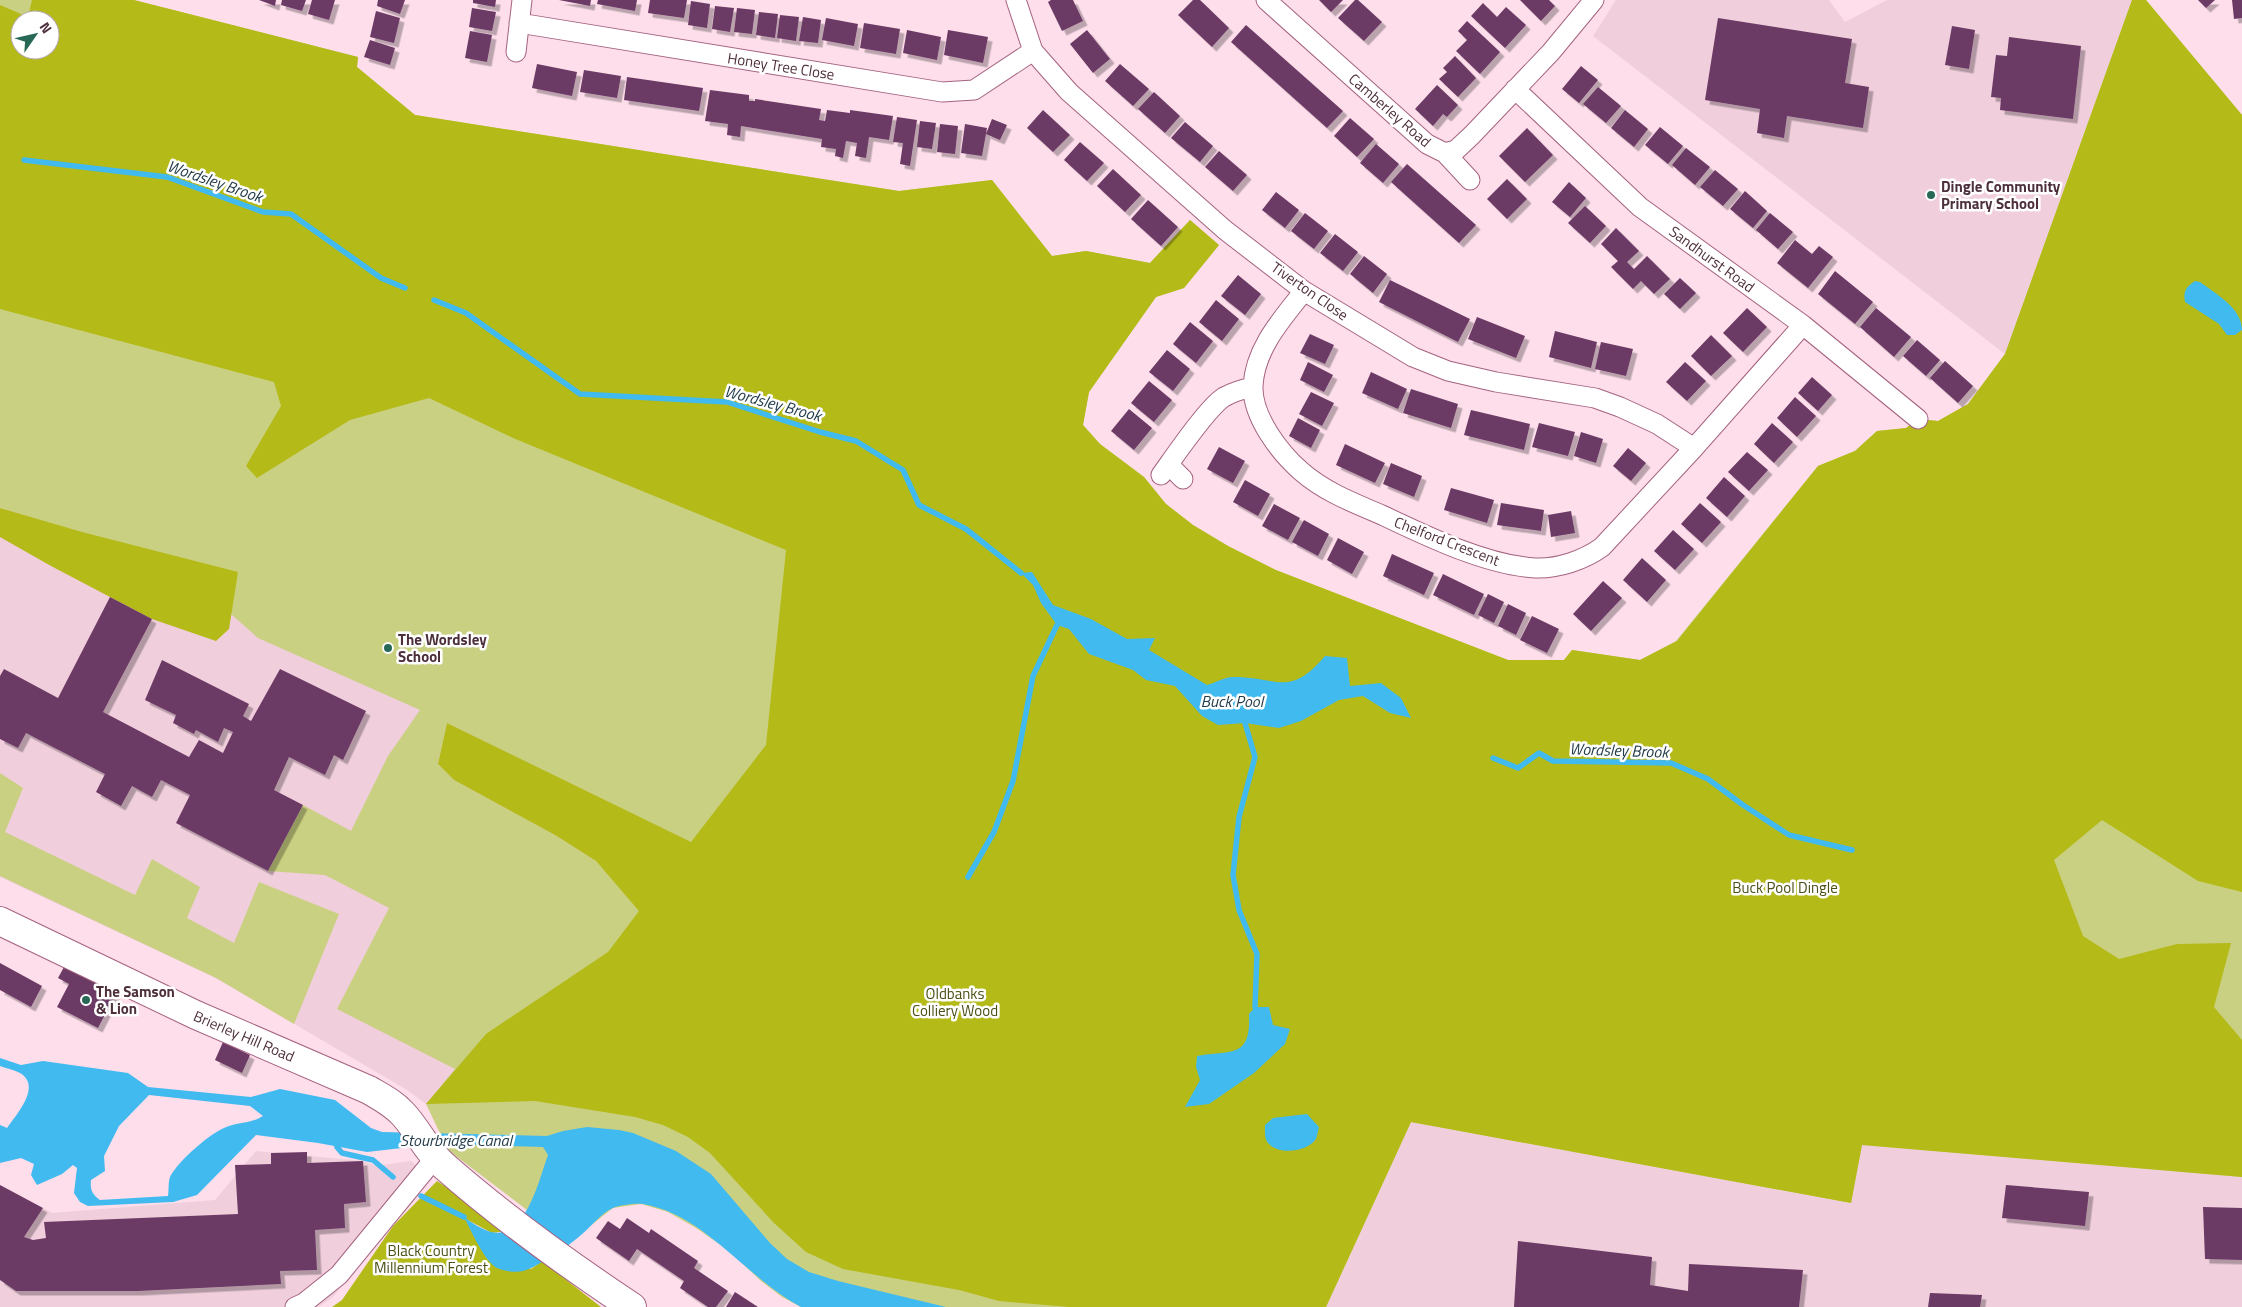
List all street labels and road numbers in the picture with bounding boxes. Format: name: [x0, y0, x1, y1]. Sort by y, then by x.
street label: Honey Tree Close: [726, 46, 836, 86]
street label: Camberley Road: [1344, 68, 1436, 152]
street label: Sandhurst Road: [1664, 220, 1760, 298]
street label: Tiverton Close: [1267, 256, 1353, 326]
street label: Chelford Crescent: [1391, 510, 1504, 572]
street label: Brierley Hill Road: [190, 1004, 298, 1068]

